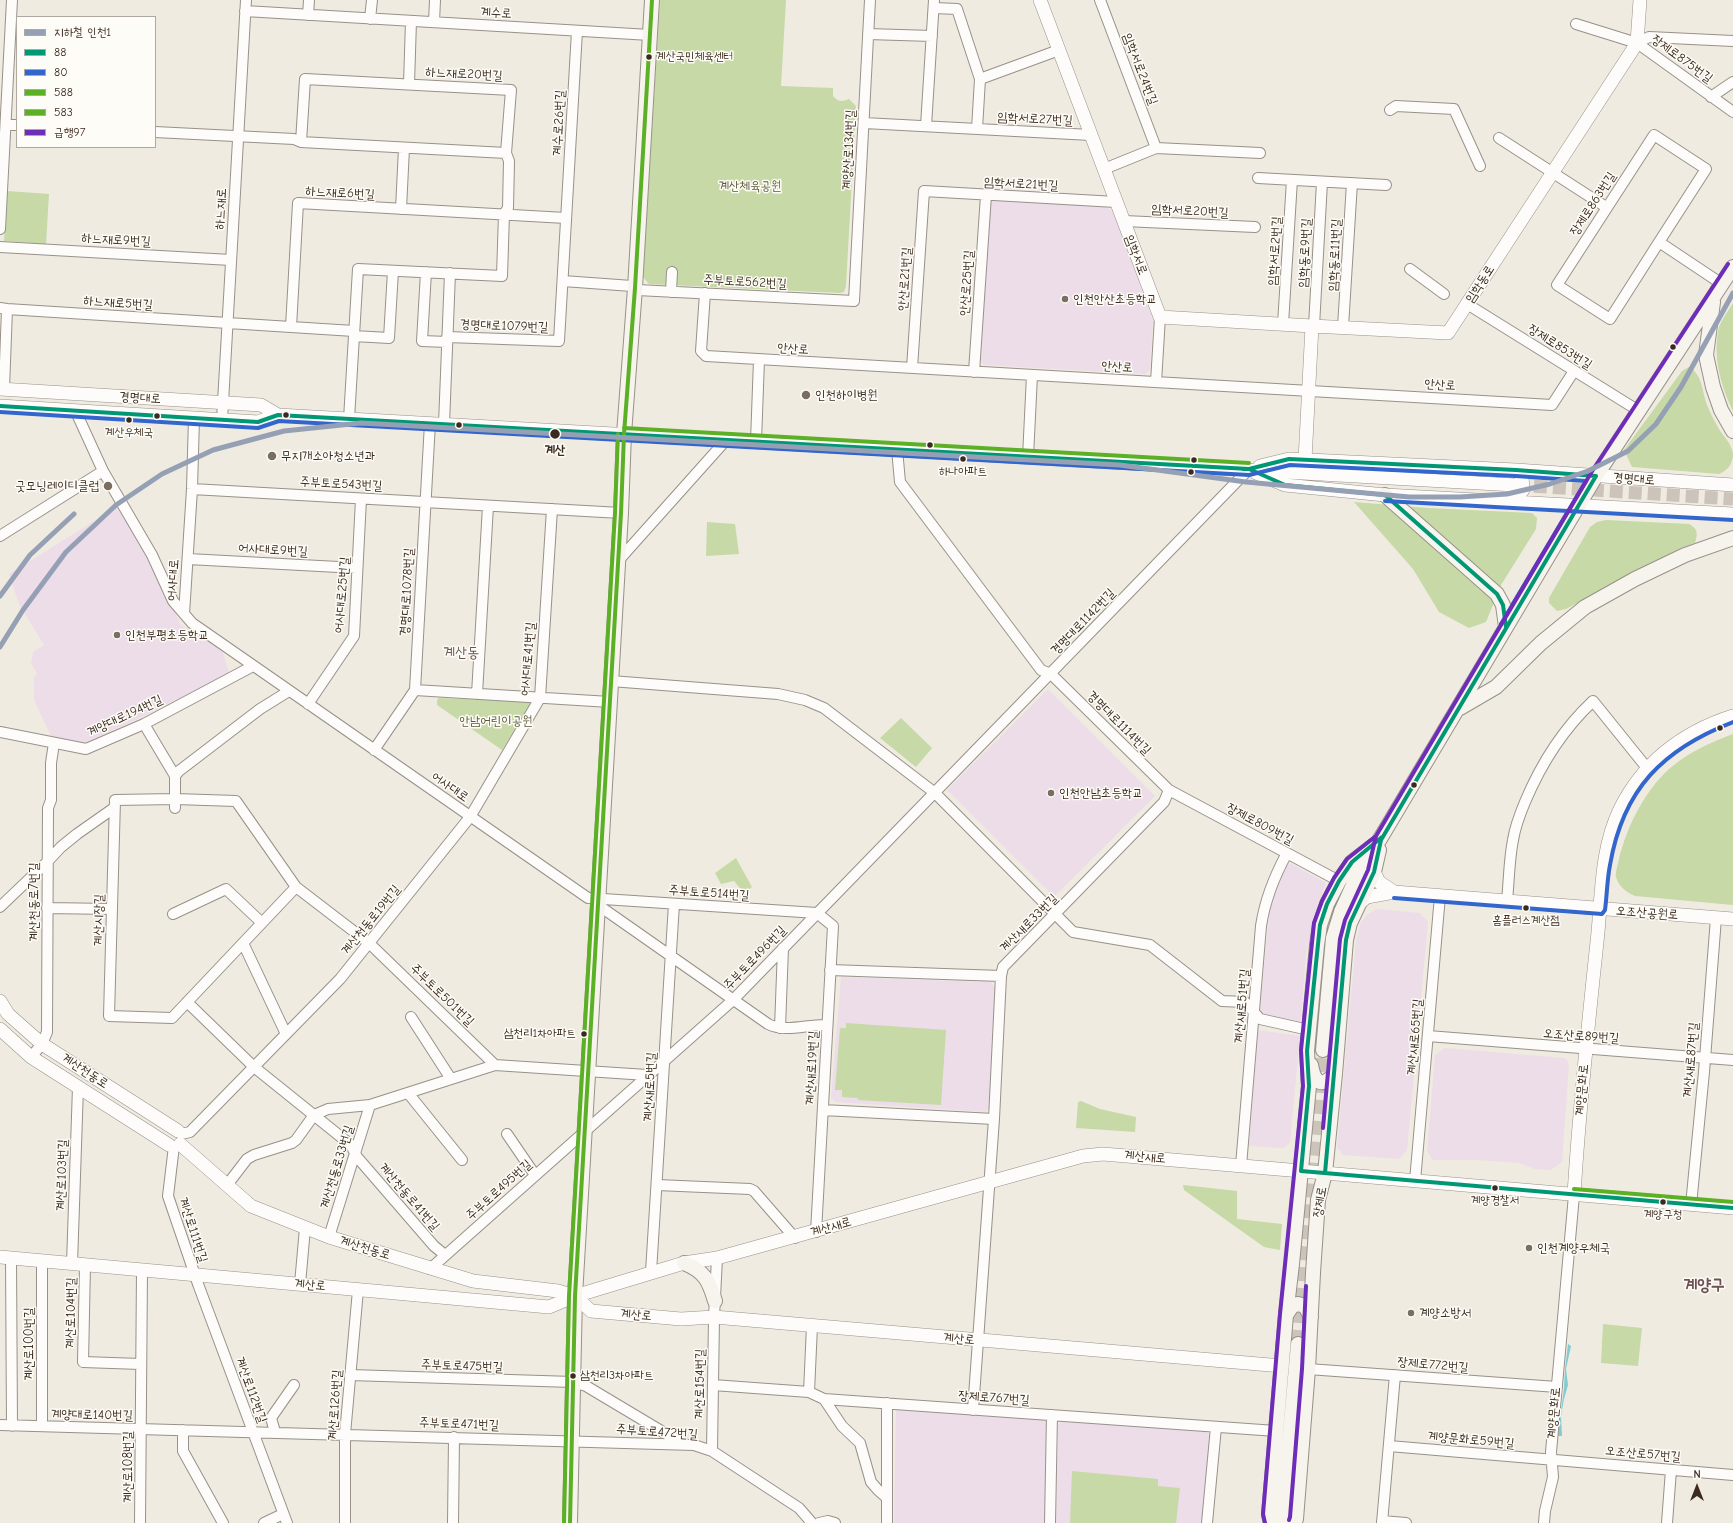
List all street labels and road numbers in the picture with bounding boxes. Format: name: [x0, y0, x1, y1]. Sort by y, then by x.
street label: 계수로: [480, 4, 512, 22]
street label: 임학서로24번길: [1119, 31, 1161, 107]
street label: 장제로875번길: [1648, 31, 1716, 87]
street label: 하느재로20번길: [425, 64, 503, 84]
street label: 계수로26번길: [549, 90, 569, 156]
street label: 계양산로134번길: [839, 109, 859, 191]
street label: 임학서로27번길: [997, 109, 1073, 129]
street label: 장제로863번길: [1567, 169, 1619, 239]
street label: 임학서로21번길: [983, 174, 1059, 194]
street label: 하느재로6번길: [305, 183, 375, 203]
street label: 하느재로: [212, 188, 230, 230]
street label: 임학서로20번길: [1151, 201, 1229, 221]
street label: 임학서로2번길: [1265, 216, 1285, 286]
street label: 임학동로9번길: [1295, 218, 1315, 288]
street label: 임학동로11번길: [1325, 218, 1345, 292]
street label: 하느재로9번길: [81, 230, 151, 250]
street label: 임학서로: [1121, 233, 1151, 277]
street label: 안산로21번길: [895, 246, 915, 312]
street label: 안산로25번길: [957, 249, 977, 317]
street label: 임학동로: [1462, 262, 1498, 306]
street label: 주부토로562번길: [703, 272, 787, 292]
street label: 하느재로5번길: [83, 293, 153, 313]
street label: 경명대로1079번길: [459, 317, 549, 335]
street label: 장제로853번길: [1525, 321, 1595, 373]
street label: 안산로: [777, 340, 809, 358]
street label: 안산로: [1101, 358, 1133, 376]
street label: 안산로: [1424, 376, 1456, 394]
street label: 경명대로: [119, 389, 161, 407]
street label: 경명대로: [1613, 470, 1655, 488]
street label: 주부토로543번길: [299, 474, 383, 494]
street label: 어사대로9번길: [238, 540, 308, 560]
street label: 경명대로1078번길: [397, 547, 417, 637]
street label: 어사대로25번길: [331, 556, 353, 634]
street label: 어사대로: [164, 559, 182, 601]
street label: 경명대로1142번길: [1047, 586, 1119, 658]
street label: 어사대로41번길: [517, 621, 539, 697]
street label: 경명대로1114번길: [1084, 688, 1154, 758]
street label: 계양대로194번길: [85, 692, 165, 740]
street label: 어사대로: [428, 769, 472, 805]
street label: 장제로809번길: [1224, 800, 1296, 848]
street label: 계산천동로7번길: [26, 862, 42, 942]
street label: 계산천동로19번길: [338, 882, 404, 958]
street label: 주부토로514번길: [668, 882, 750, 904]
street label: 계산새로33번길: [997, 891, 1061, 955]
street label: 계산시장길: [91, 894, 107, 946]
street label: 오조산공원로: [1615, 903, 1679, 923]
street label: 주부토로496번길: [721, 923, 789, 993]
street label: 주부토로501번길: [407, 961, 477, 1029]
street label: 계산새로51번길: [1231, 968, 1253, 1044]
street label: 계산새로65번길: [1404, 998, 1426, 1076]
street label: 계산새로87번길: [1680, 1022, 1702, 1098]
street label: 오조산로89번길: [1542, 1026, 1620, 1046]
street label: 계산새로19번길: [802, 1030, 822, 1106]
street label: 계산천동로: [59, 1050, 111, 1092]
street label: 계산새로5번길: [640, 1052, 660, 1122]
street label: 계양문화로: [1572, 1063, 1592, 1117]
street label: 계산천동로33번길: [317, 1123, 357, 1211]
street label: 계산로103번길: [53, 1139, 71, 1211]
street label: 계산새로: [1123, 1147, 1167, 1167]
street label: 주부토로495번길: [463, 1156, 535, 1224]
street label: 계산천동로41번길: [375, 1160, 443, 1234]
street label: 장제로: [1310, 1185, 1330, 1219]
street label: 계산로111번길: [175, 1195, 211, 1265]
street label: 계산새로: [809, 1214, 853, 1240]
street label: 계산천동로: [338, 1233, 392, 1263]
street label: 계산로: [294, 1276, 326, 1294]
street label: 계산로104번길: [63, 1277, 79, 1349]
street label: 계산로: [620, 1306, 652, 1324]
street label: 계산로100번길: [21, 1307, 37, 1381]
street label: 계산로: [943, 1330, 975, 1348]
street label: 계산로154번길: [692, 1348, 708, 1420]
street label: 장제로772번길: [1397, 1354, 1469, 1376]
street label: 계산로112번길: [232, 1355, 270, 1425]
street label: 주부토로475번길: [421, 1357, 503, 1375]
street label: 계산로126번길: [325, 1369, 345, 1441]
street label: 계양문화로: [1544, 1386, 1564, 1440]
street label: 장제로767번길: [958, 1388, 1030, 1408]
street label: 계양대로140번길: [51, 1406, 133, 1424]
street label: 주부토로471번길: [419, 1415, 499, 1433]
street label: 주부토로472번길: [616, 1421, 698, 1443]
street label: 계양문화로59번길: [1427, 1428, 1515, 1452]
street label: 계산로108번길: [120, 1431, 136, 1503]
street label: 오조산로57번길: [1604, 1443, 1682, 1465]

